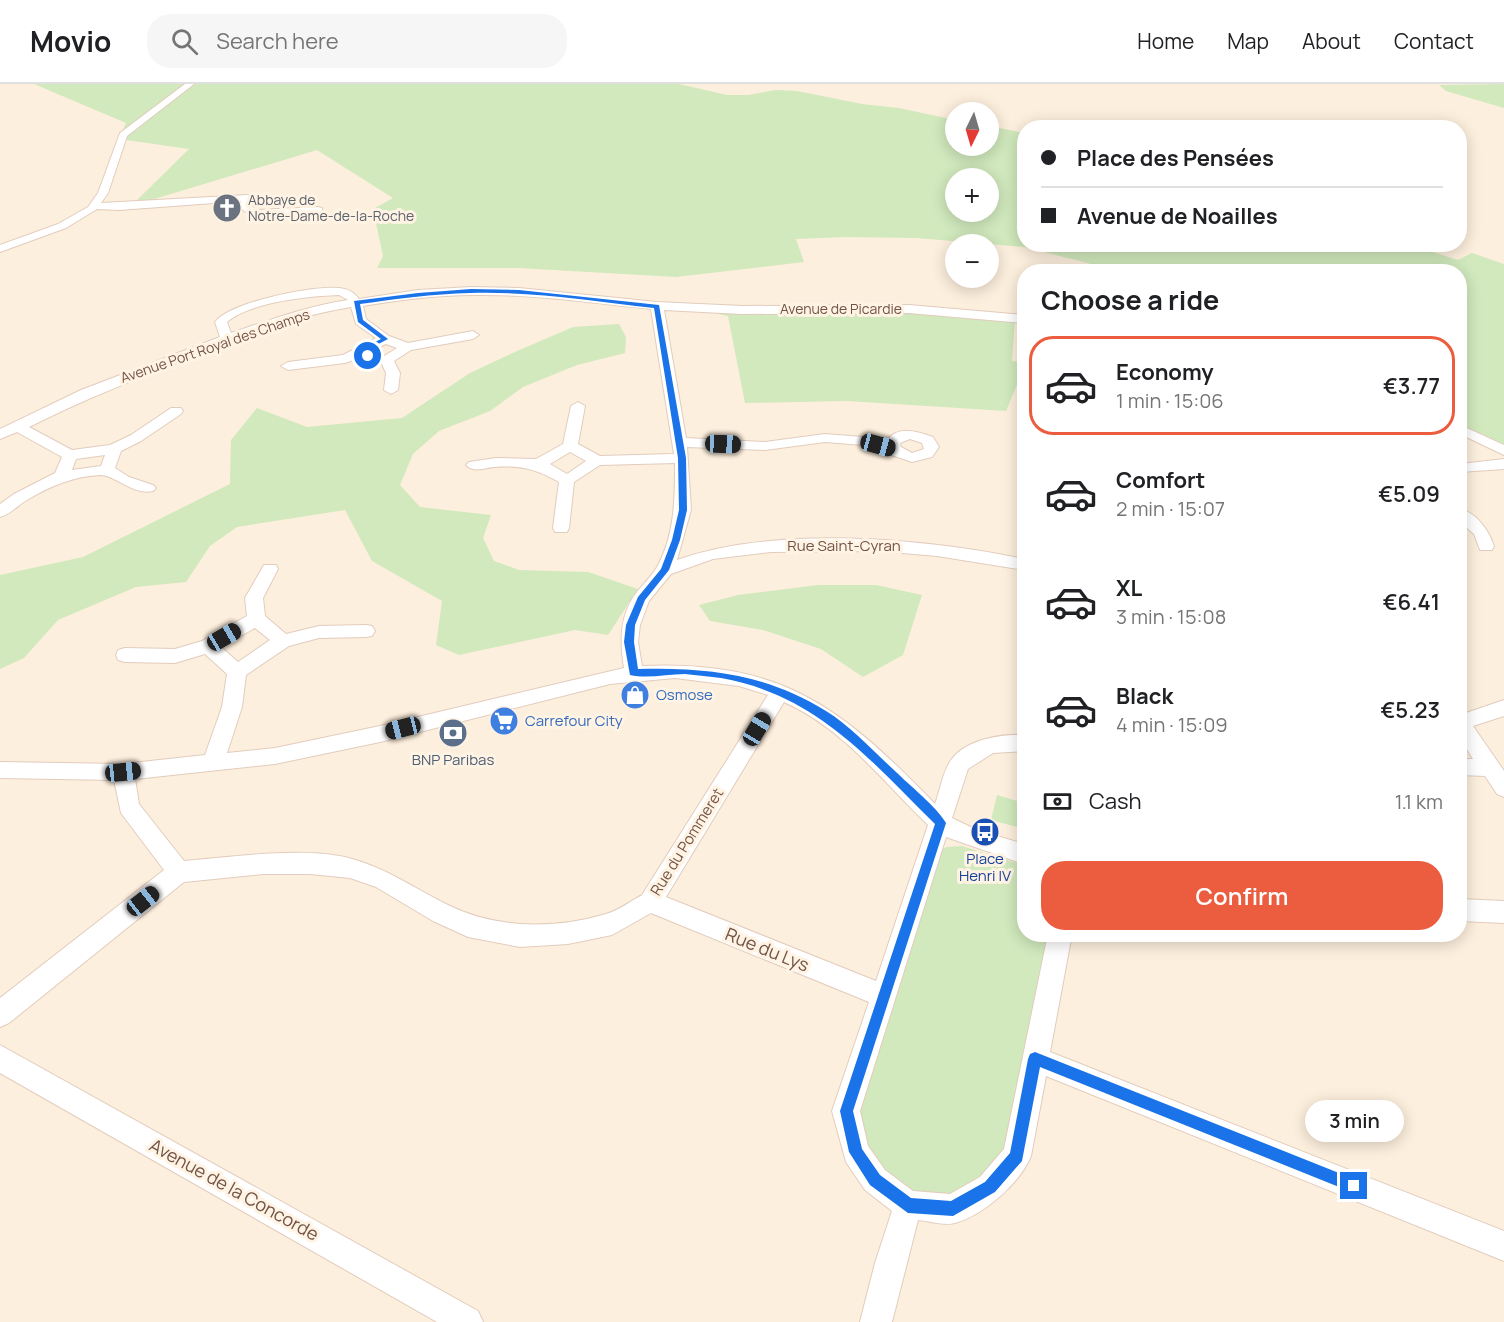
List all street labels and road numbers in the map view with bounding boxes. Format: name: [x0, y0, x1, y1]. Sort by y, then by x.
street label: Avenue de Picardie: [780, 299, 902, 318]
street label: Avenue Port Royal des Champs: [118, 304, 312, 387]
street label: Rue Saint-Cyran: [787, 535, 901, 556]
street label: Rue du Pommeret: [645, 784, 728, 899]
street label: Rue du Lys: [722, 921, 813, 977]
street label: Avenue de la Concorde: [146, 1133, 323, 1246]

